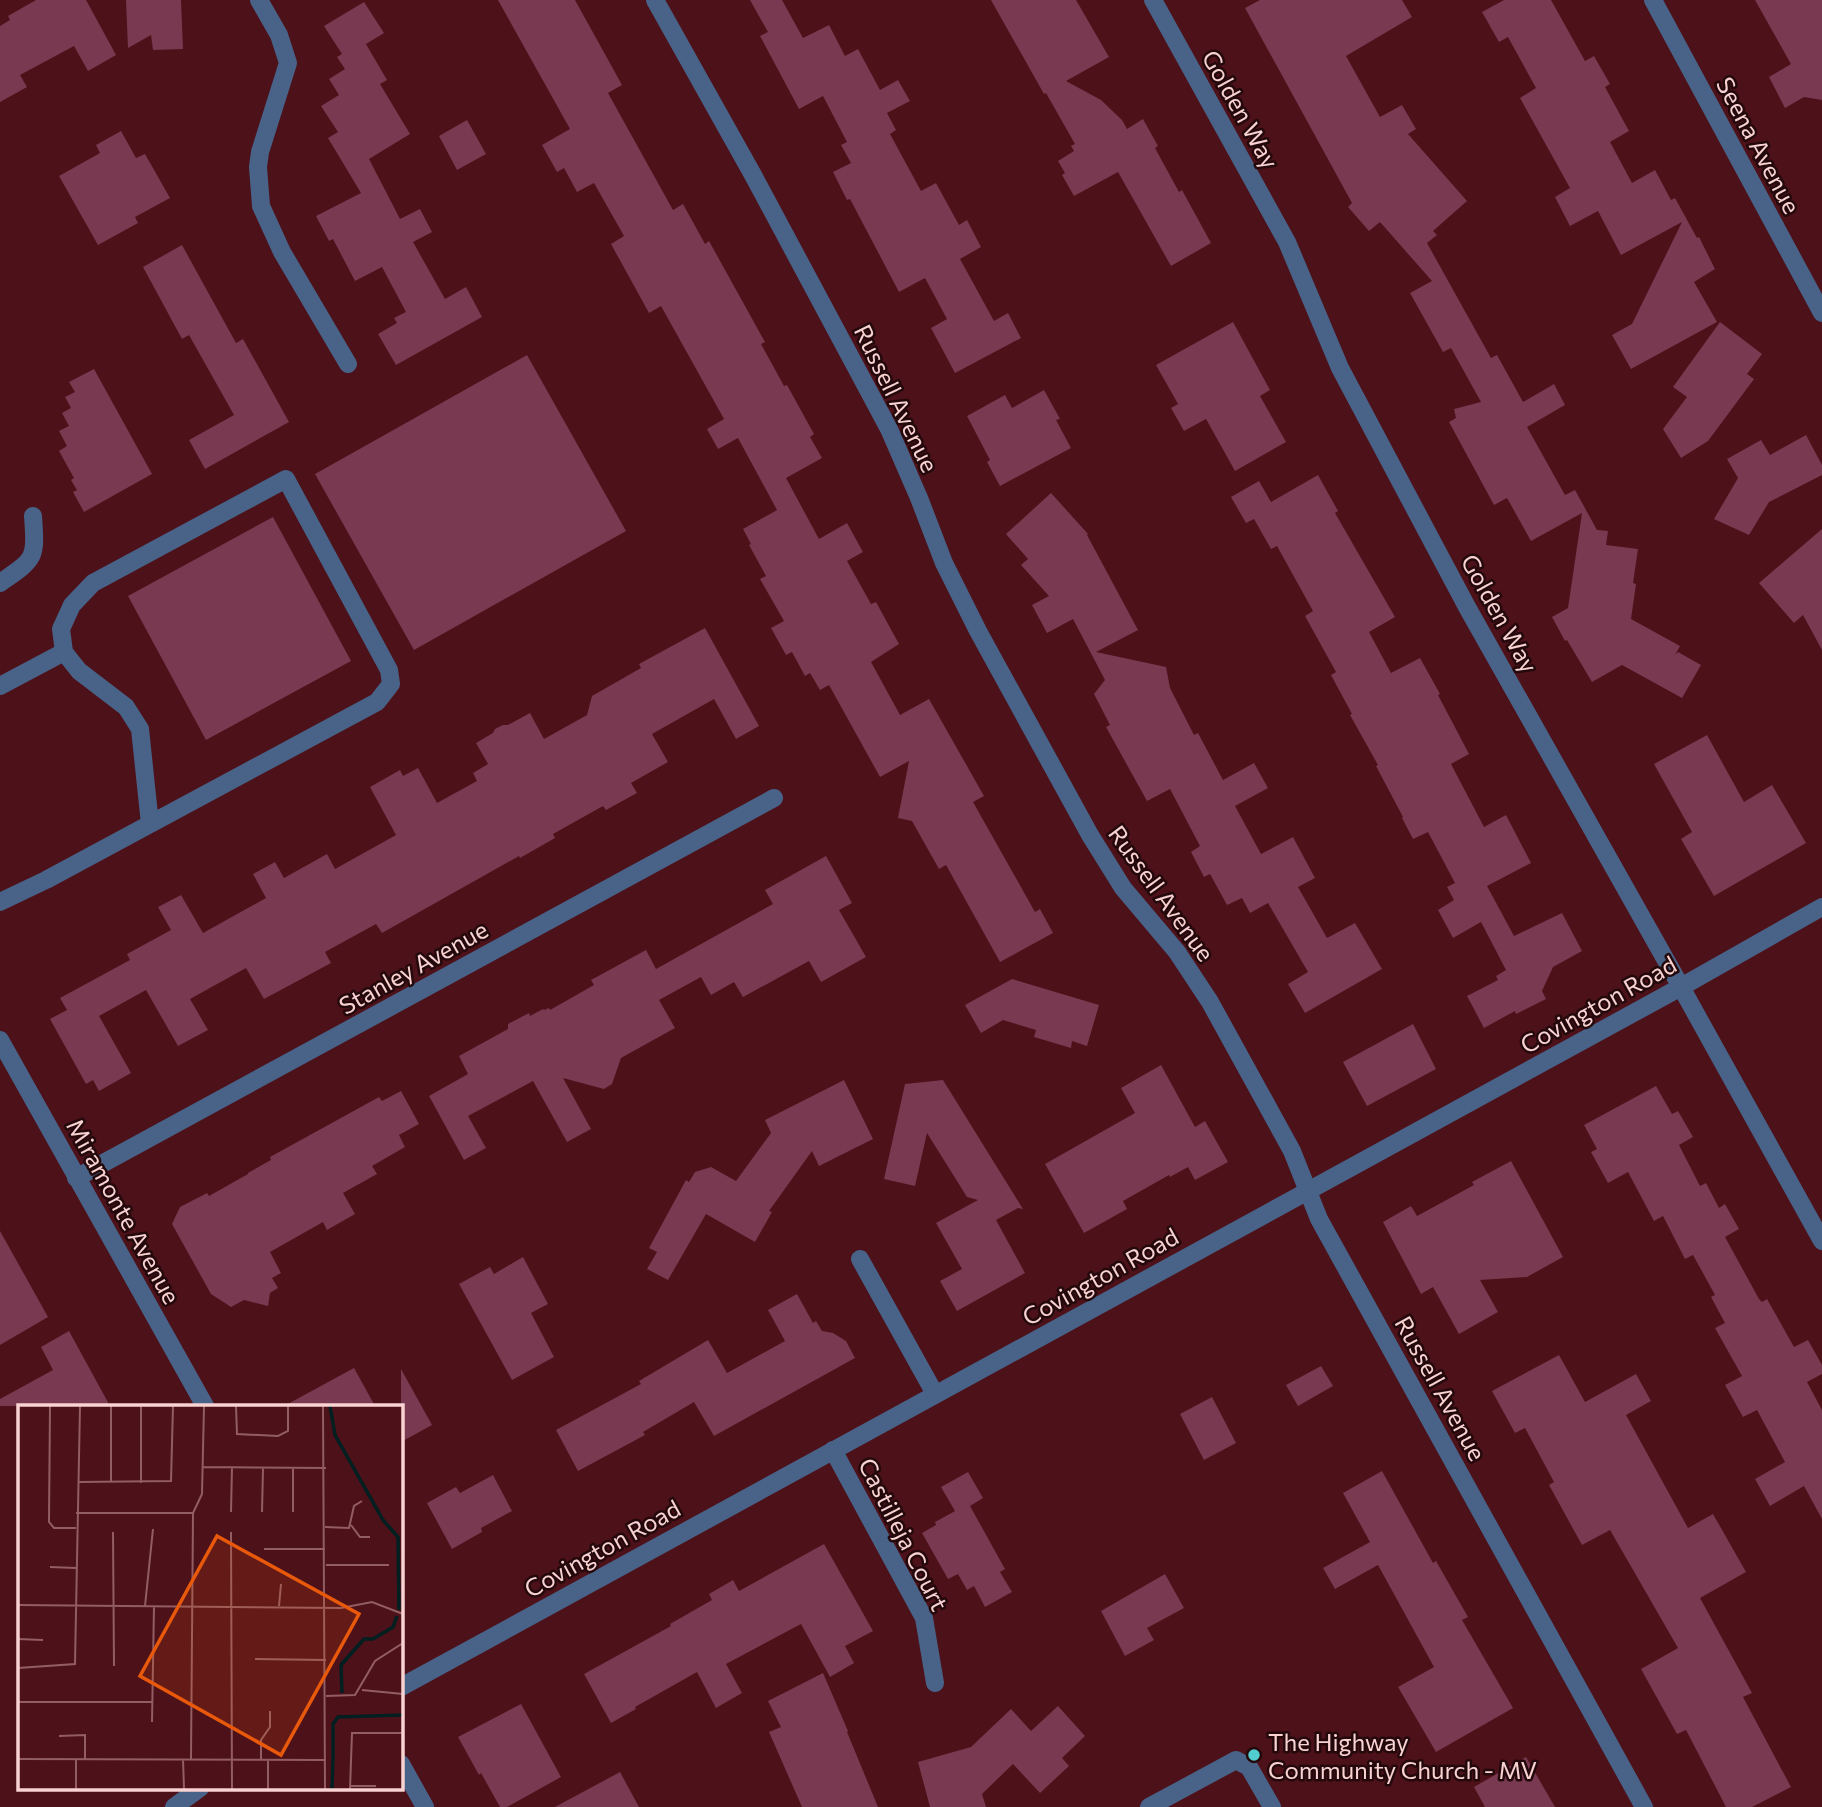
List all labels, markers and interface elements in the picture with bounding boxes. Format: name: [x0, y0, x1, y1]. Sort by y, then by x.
street label: Golden Way: [1197, 45, 1285, 173]
street label: Seena Avenue: [1711, 72, 1807, 218]
street label: Russell Avenue: [849, 319, 945, 477]
street label: Golden Way: [1456, 549, 1544, 677]
street label: Russell Avenue: [1103, 820, 1221, 966]
street label: Stanley Avenue: [334, 914, 492, 1020]
street label: Covington Road: [1515, 949, 1681, 1059]
street label: Miramonte Avenue: [61, 1113, 187, 1309]
street label: Covington Road: [1017, 1221, 1183, 1331]
street label: Russell Avenue: [1389, 1311, 1493, 1465]
inset map: [18, 1405, 402, 1790]
street label: Castilleja Court: [853, 1453, 955, 1615]
street label: Covington Road: [519, 1493, 685, 1603]
place label: The Highway Community Church - MV: [1268, 1727, 1537, 1784]
marker: The Highway Community Church - MV: [1246, 1747, 1262, 1763]

